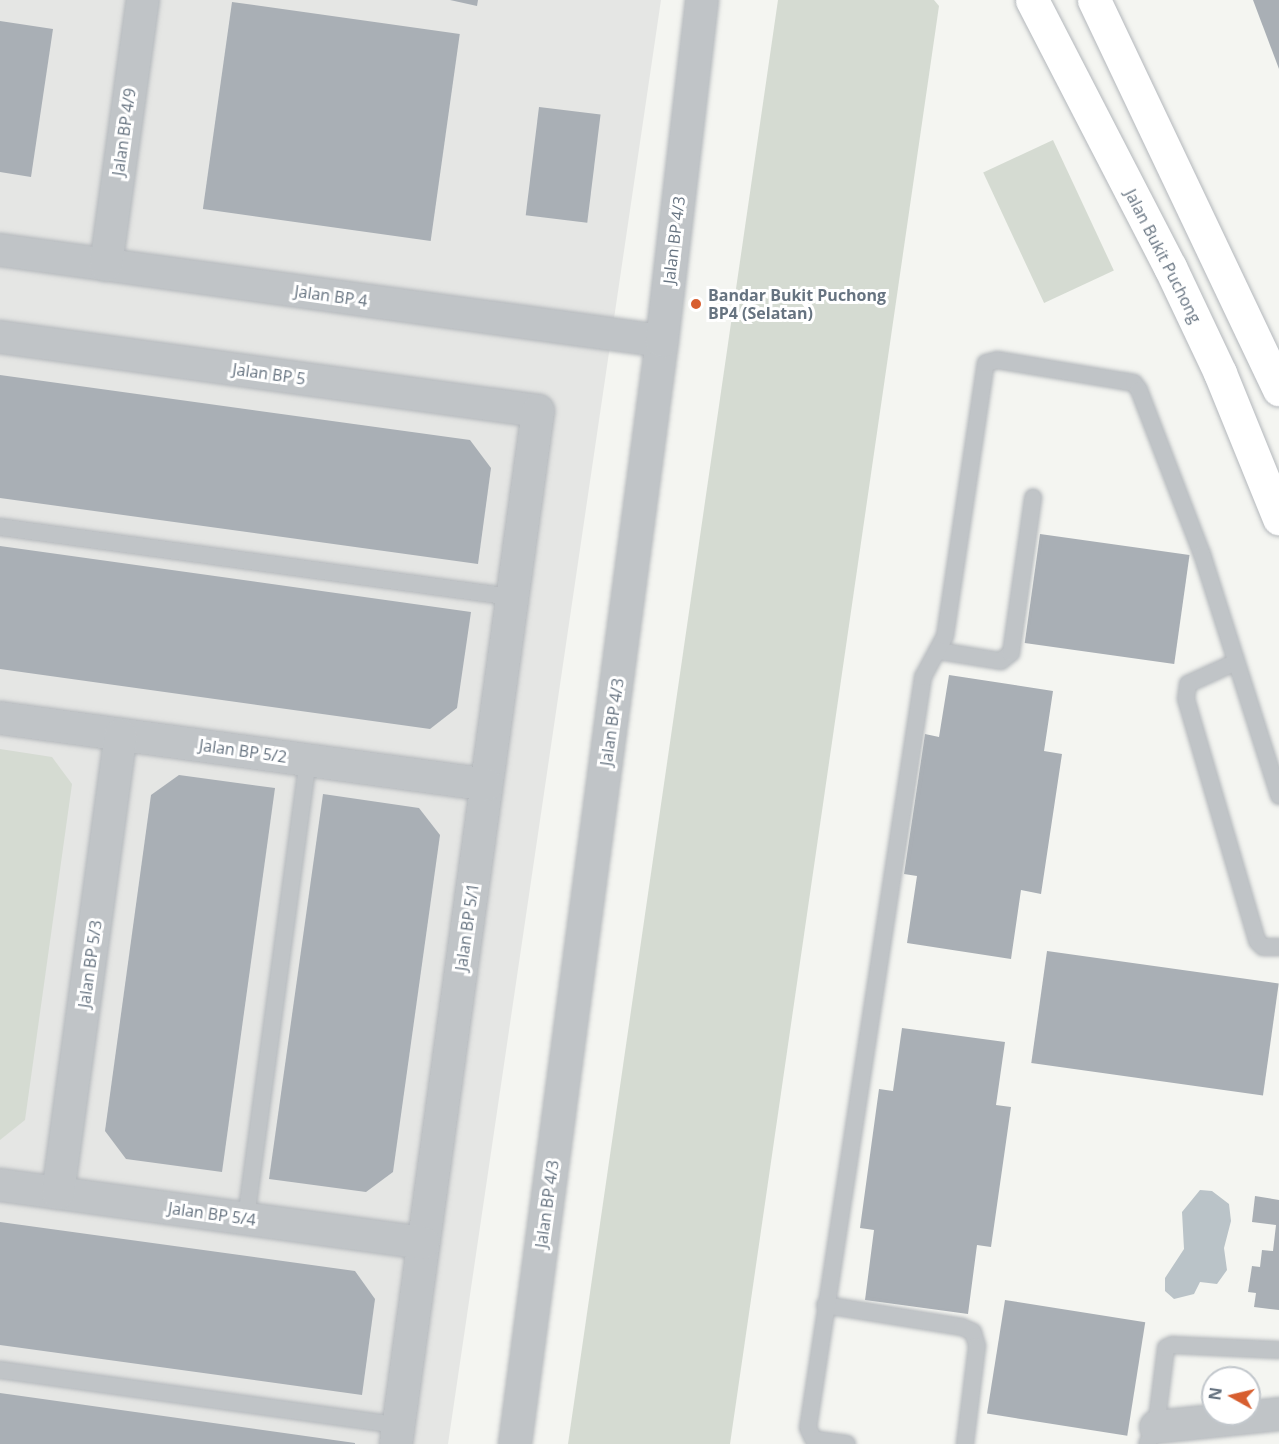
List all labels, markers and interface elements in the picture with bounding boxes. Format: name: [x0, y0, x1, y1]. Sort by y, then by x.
street label: Jalan BP 4/9: [108, 87, 140, 177]
street label: Jalan Bukit Puchong: [1121, 186, 1205, 326]
street label: Jalan BP 4/3: [659, 195, 689, 285]
street label: Jalan BP 4: [293, 281, 369, 311]
place label: Bandar Bukit Puchong BP4 (Selatan): [708, 285, 886, 323]
marker: Bandar Bukit Puchong BP4 (Selatan): [689, 297, 703, 311]
street label: Jalan BP 5: [231, 359, 307, 389]
street label: Jalan BP 4/3: [596, 677, 628, 767]
street label: Jalan BP 5/2: [198, 735, 288, 767]
street label: Jalan BP 5/1: [451, 882, 483, 972]
street label: Jalan BP 5/3: [74, 919, 106, 1009]
street label: Jalan BP 4/3: [531, 1159, 563, 1249]
street label: Jalan BP 5/4: [167, 1198, 257, 1230]
north arrow: [1201, 1366, 1261, 1426]
text: N: [1203, 1386, 1227, 1402]

